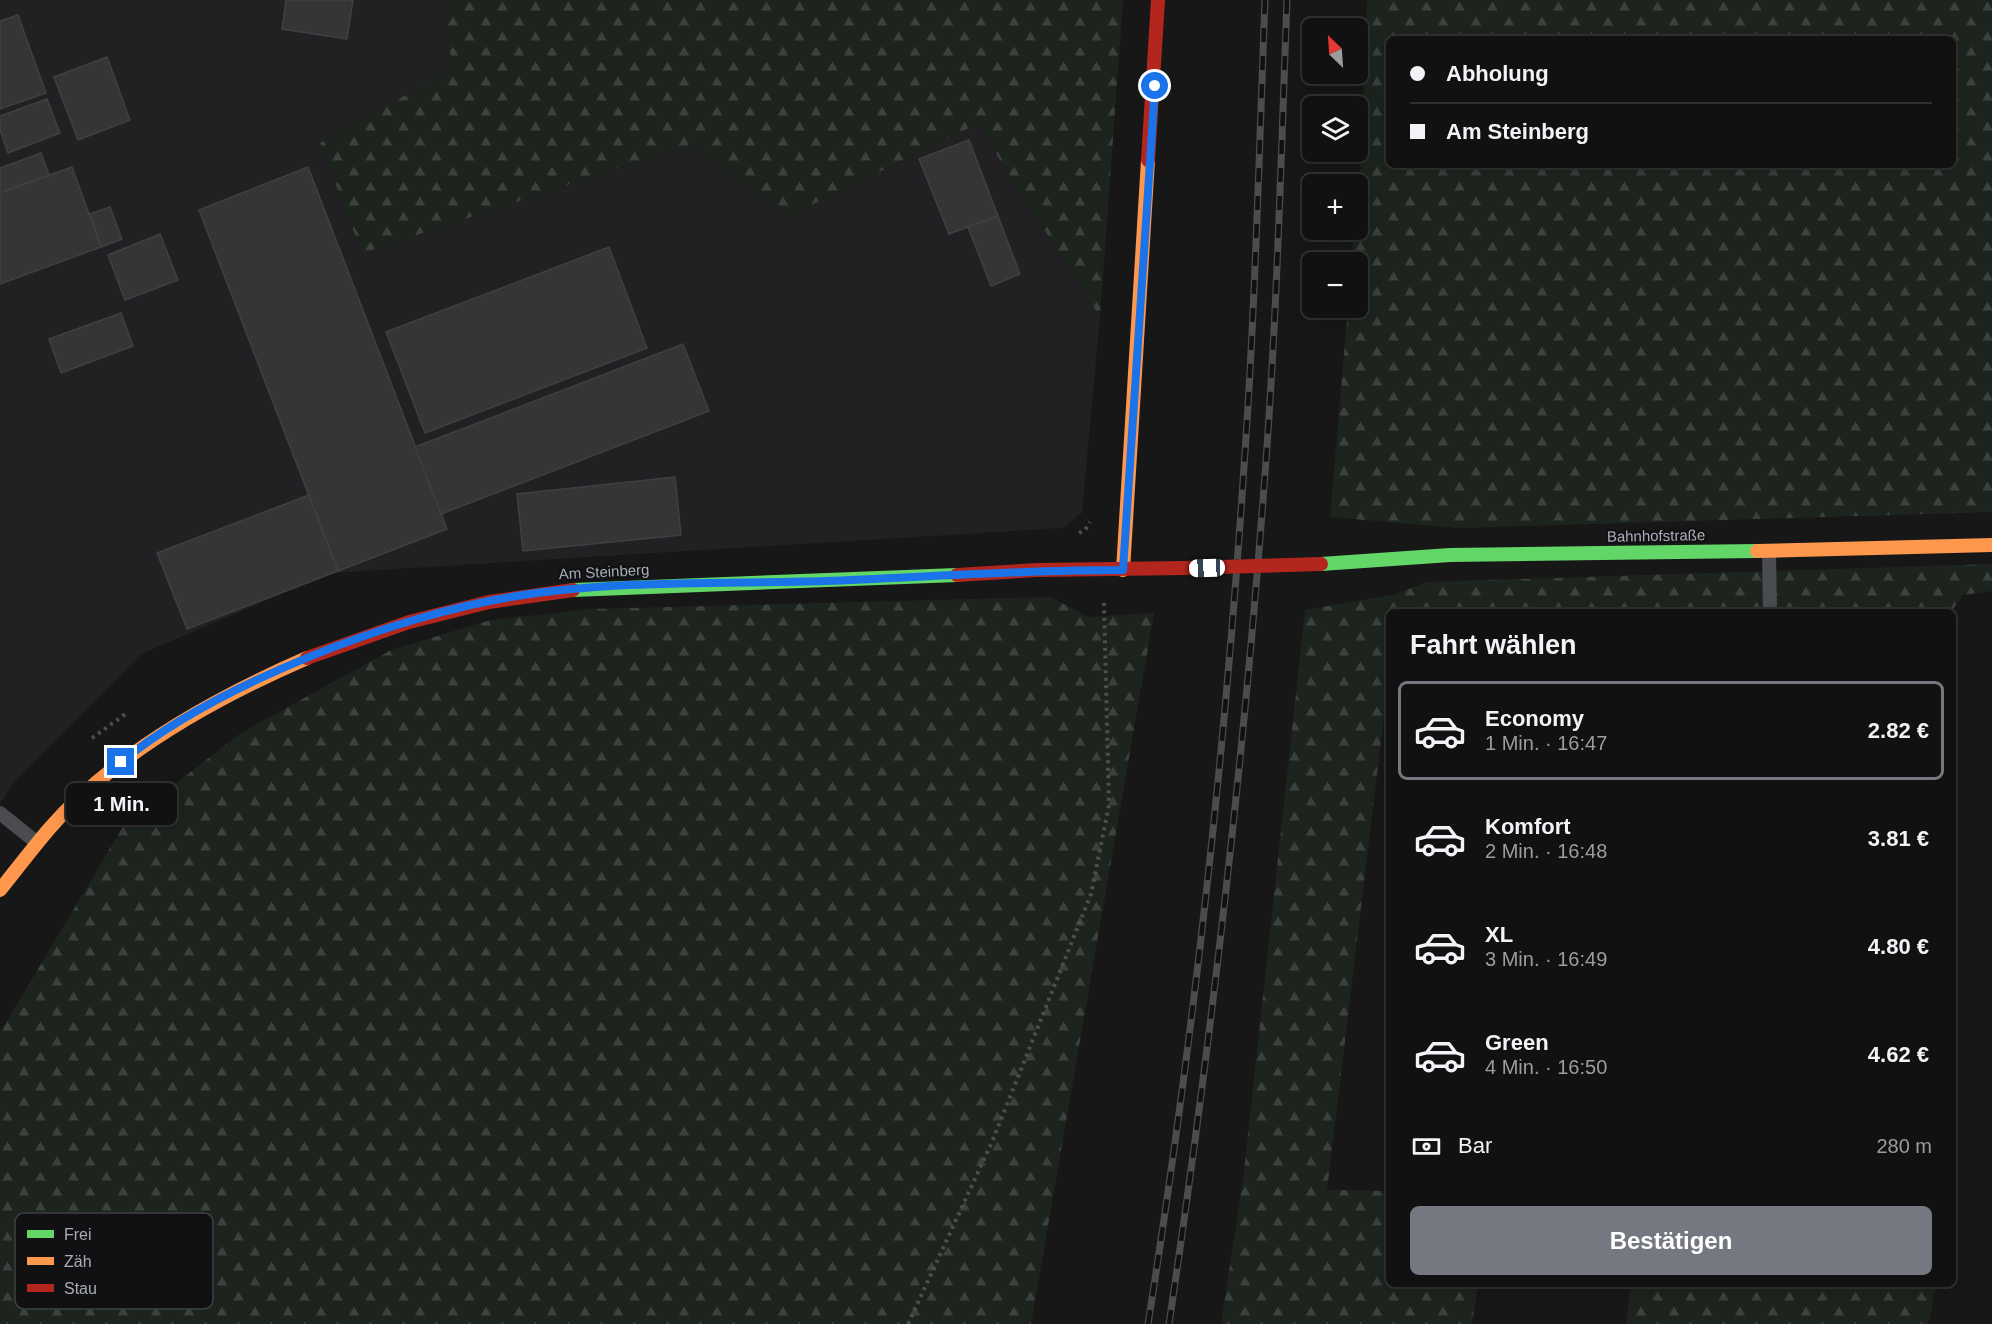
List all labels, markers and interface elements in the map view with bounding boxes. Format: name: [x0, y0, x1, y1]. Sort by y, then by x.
north arrow: [1302, 18, 1368, 84]
map controls: [1302, 18, 1368, 318]
text: Abholung: [1446, 61, 1549, 86]
route start: [1141, 72, 1168, 99]
button: layers: [1302, 96, 1368, 162]
text: Am Steinberg: [1446, 119, 1589, 144]
button: +: [1302, 174, 1368, 240]
button: −: [1302, 252, 1368, 318]
street label: Bahnhofstraße: [1607, 526, 1705, 545]
car: [1189, 558, 1225, 578]
street label: Am Steinberg: [558, 561, 650, 582]
text: Fahrt wählen: [1410, 630, 1577, 660]
icon: car: [1413, 704, 1467, 758]
text: Economy: [1485, 706, 1584, 731]
text: 2.82 €: [1868, 718, 1929, 743]
text: 1 Min. · 16:47: [1485, 732, 1607, 754]
route end: [107, 748, 134, 775]
callout: 1 Min.: [66, 783, 176, 825]
text: 1 Min.: [93, 793, 150, 815]
icon: car: [1413, 812, 1467, 866]
text: Komfort: [1485, 814, 1571, 839]
text: 3.81 €: [1868, 826, 1929, 851]
text: 2 Min. · 16:48: [1485, 840, 1607, 862]
icon: car: [1413, 920, 1467, 974]
text: XL: [1485, 922, 1513, 947]
text: 4.80 €: [1868, 934, 1929, 959]
text: 3 Min. · 16:49: [1485, 948, 1607, 970]
icon: car: [1413, 1028, 1467, 1082]
text: Green: [1485, 1030, 1549, 1055]
text: 4.62 €: [1868, 1042, 1929, 1067]
text: 4 Min. · 16:50: [1485, 1056, 1607, 1078]
icon: cash: [1410, 1130, 1443, 1163]
text: Bar: [1458, 1133, 1492, 1158]
text: 280 m: [1876, 1135, 1932, 1157]
button: Bestätigen: [1410, 1206, 1932, 1275]
legend: [15, 1213, 213, 1309]
text: Frei: [64, 1226, 92, 1243]
text: Zäh: [64, 1253, 92, 1270]
text: Stau: [64, 1280, 97, 1297]

